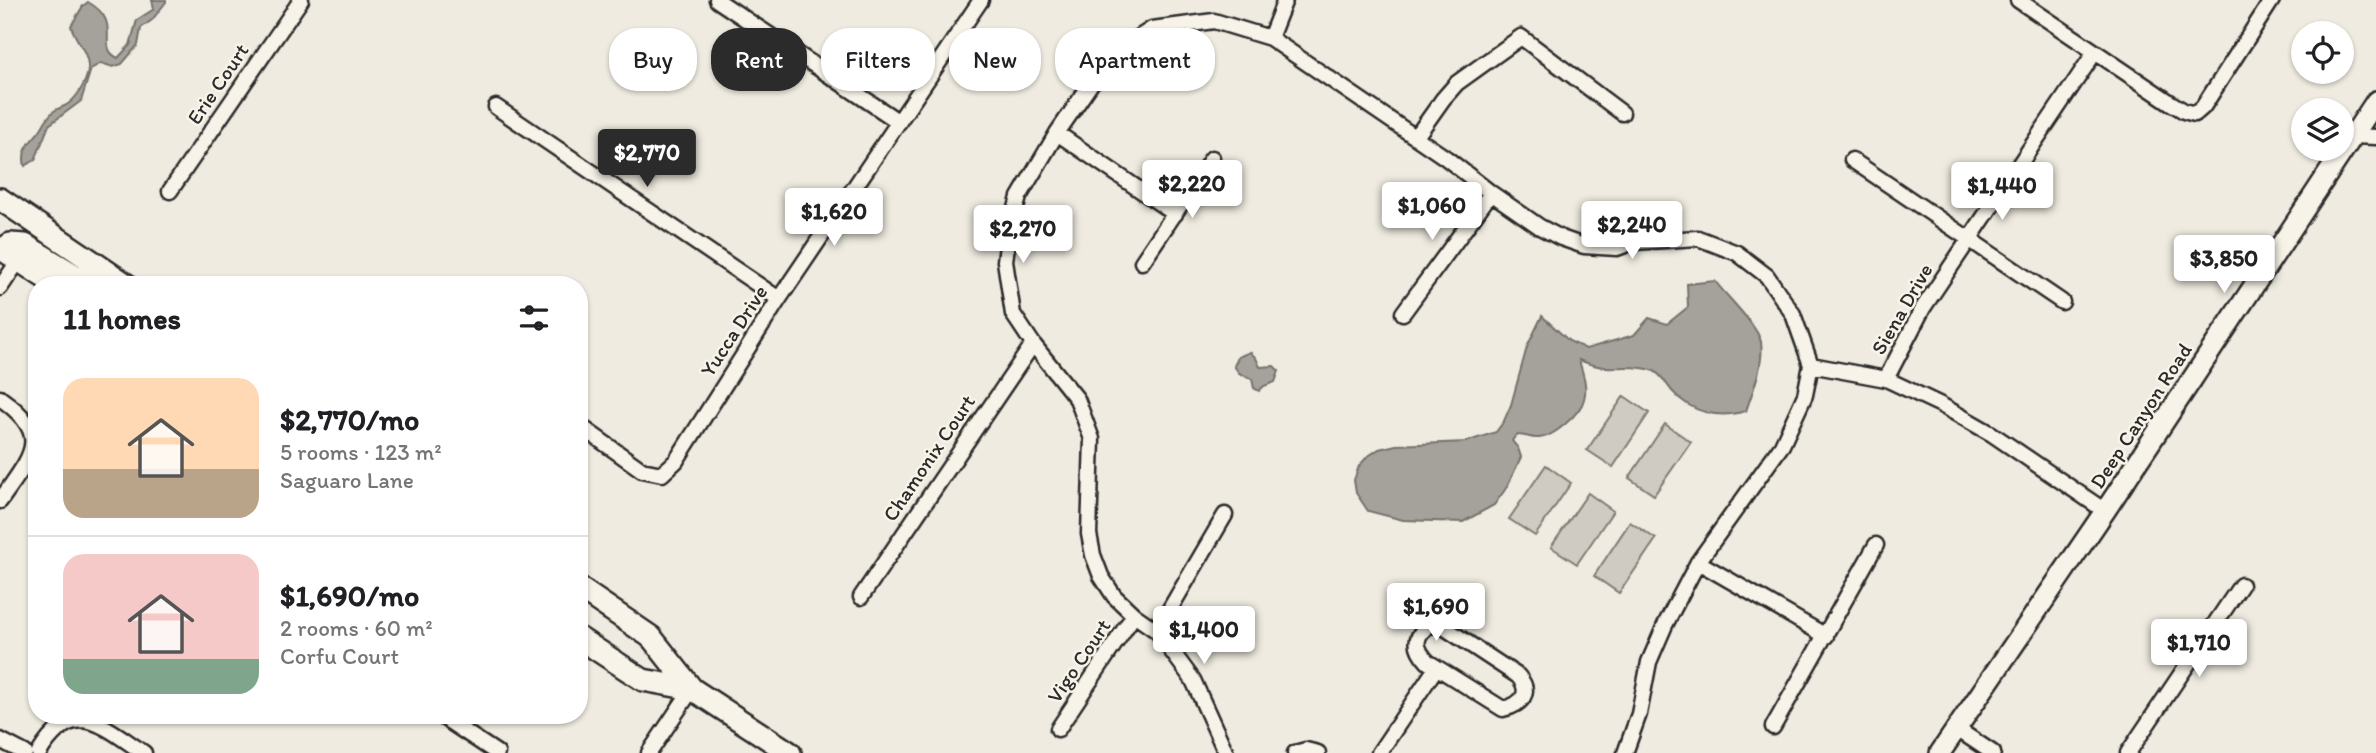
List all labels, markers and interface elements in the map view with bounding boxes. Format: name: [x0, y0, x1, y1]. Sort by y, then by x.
map controls: [2291, 21, 2354, 161]
button: locate: [2291, 21, 2354, 84]
chip: Buy: [609, 28, 697, 91]
chip: Rent: [711, 28, 807, 91]
chip: Filters: [821, 28, 935, 91]
chip: New: [949, 28, 1041, 91]
chip: Apartment: [1055, 28, 1215, 91]
street label: Erie Court: [182, 39, 254, 129]
button: layers: [2291, 98, 2354, 161]
pin: $2,770: [590, 130, 704, 189]
text: $2,770: [614, 138, 680, 166]
pin: $2,220: [1135, 160, 1249, 220]
pin: $1,440: [1945, 162, 2059, 222]
text: $2,220: [1158, 169, 1226, 197]
text: $1,440: [1967, 171, 2037, 199]
pin: $1,060: [1375, 182, 1489, 242]
pin: $1,620: [777, 188, 891, 248]
text: $1,060: [1398, 191, 1466, 219]
text: $1,620: [801, 197, 867, 225]
pin: $2,240: [1575, 202, 1689, 261]
pin: $2,270: [966, 205, 1080, 265]
text: $2,240: [1597, 210, 1667, 238]
text: $2,270: [990, 214, 1056, 242]
pin: $3,850: [2167, 236, 2281, 295]
text: $3,850: [2190, 244, 2258, 272]
street label: Siena Drive: [1866, 259, 1938, 359]
street label: Yucca Drive: [695, 280, 772, 381]
icon: filters: [515, 299, 553, 337]
text: 11 homes: [63, 300, 181, 337]
street label: Deep Canyon Road: [2084, 338, 2197, 493]
street label: Chamonix Court: [877, 390, 980, 526]
text: $2,770/mo: [280, 401, 419, 438]
icon: home: [119, 406, 203, 490]
text: 5 rooms · 123 m²: [280, 438, 442, 466]
text: Saguaro Lane: [280, 466, 414, 494]
text: $1,690/mo: [280, 577, 419, 614]
icon: home: [119, 582, 203, 666]
pin: $1,690: [1379, 584, 1493, 643]
text: $1,690: [1403, 592, 1469, 620]
pin: $1,400: [1147, 606, 1261, 666]
text: 2 rooms · 60 m²: [280, 614, 433, 642]
street label: Vigo Court: [1042, 614, 1116, 707]
text: $1,400: [1169, 615, 1239, 643]
pin: $1,710: [2142, 620, 2256, 679]
text: $1,710: [2167, 628, 2231, 656]
text: Corfu Court: [280, 642, 399, 670]

